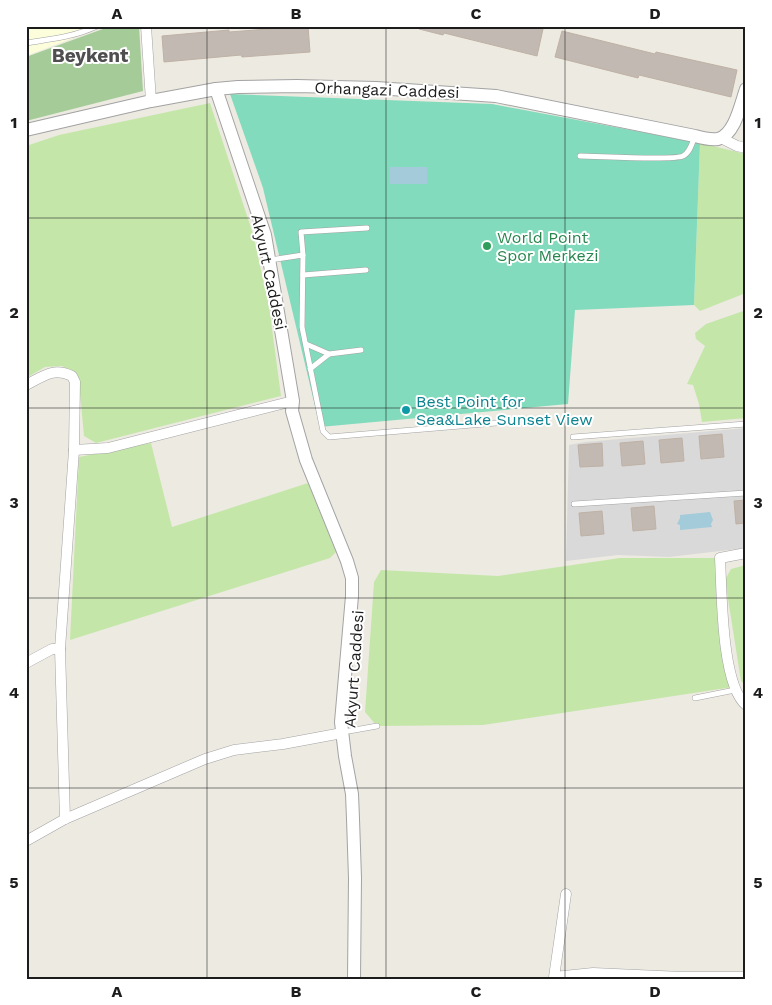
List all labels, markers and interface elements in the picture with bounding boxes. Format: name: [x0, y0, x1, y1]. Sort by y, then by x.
text: A: [112, 4, 123, 23]
text: B: [291, 4, 302, 23]
text: C: [471, 4, 482, 23]
text: D: [649, 4, 661, 23]
district label: Beykent: [52, 44, 129, 67]
street label: Orhangazi Caddesi: [314, 78, 460, 102]
text: 1: [11, 113, 17, 132]
text: 1: [755, 113, 761, 132]
street label: Akyurt Caddesi: [247, 212, 291, 332]
place label: World Point Spor Merkezi: [497, 228, 599, 265]
marker: World Point Spor Merkezi: [481, 240, 493, 252]
text: 2: [9, 303, 19, 322]
text: 2: [753, 303, 763, 322]
place label: Best Point for Sea&Lake Sunset View: [416, 392, 593, 429]
marker: Best Point for Sea&Lake Sunset View: [400, 404, 412, 416]
text: 3: [9, 493, 19, 512]
text: 3: [753, 493, 763, 512]
street label: Akyurt Caddesi: [340, 609, 368, 729]
text: 4: [9, 683, 19, 702]
text: 4: [753, 683, 763, 702]
text: 5: [9, 873, 19, 892]
text: 5: [753, 873, 763, 892]
text: A: [112, 982, 123, 1001]
text: B: [291, 982, 302, 1001]
text: C: [471, 982, 482, 1001]
text: D: [649, 982, 661, 1001]

